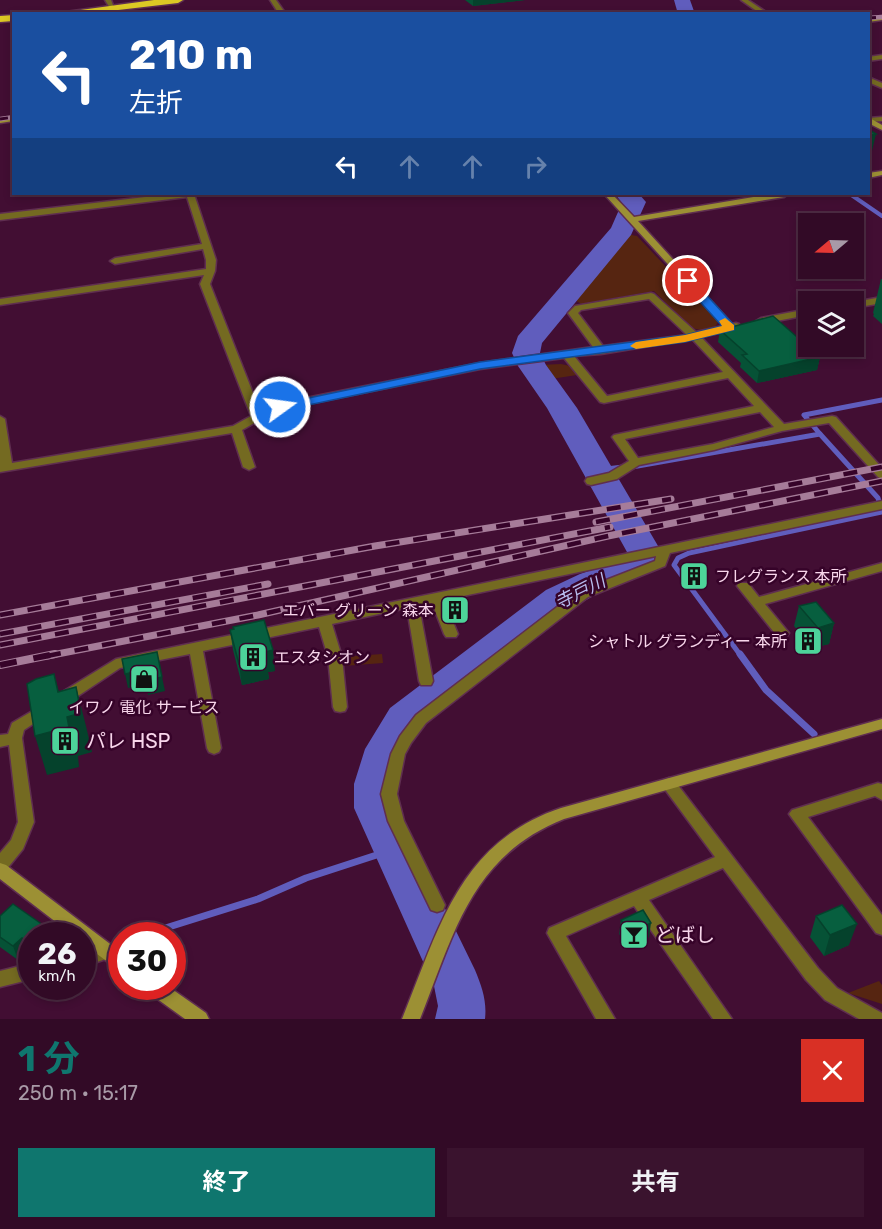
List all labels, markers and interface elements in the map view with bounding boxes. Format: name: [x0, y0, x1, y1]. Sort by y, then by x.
text: 210 m: [129, 30, 253, 80]
icon: left: [30, 36, 108, 114]
text: 左折: [129, 87, 183, 119]
icon: left: [330, 150, 363, 183]
icon: ahead: [393, 150, 426, 183]
icon: ahead: [456, 150, 489, 183]
icon: right: [519, 150, 552, 183]
north arrow: [798, 213, 864, 279]
map controls: [798, 213, 864, 357]
pin: [662, 255, 713, 306]
icon: arrive: [671, 264, 704, 297]
button: layers: [798, 291, 864, 357]
position arrow: [248, 375, 312, 439]
building icon: フレグランス 本所: [678, 560, 710, 592]
place label: フレグランス 本所: [715, 567, 847, 586]
water label: 寺戸川: [551, 569, 611, 614]
building icon: エバー グリーン 森本: [439, 594, 471, 626]
place label: エバー グリーン 森本: [283, 601, 434, 620]
building icon: シャトル グランディー 本所: [792, 625, 824, 657]
place label: シャトル グランディー 本所: [588, 632, 787, 651]
building icon: エスタシオン: [237, 641, 269, 673]
place label: エスタシオン: [274, 648, 370, 667]
shop icon: イワノ 電化 サービス: [128, 663, 160, 695]
place label: イワノ 電化 サービス: [68, 698, 220, 717]
building icon: パレ HSP: [49, 725, 81, 757]
place label: パレ HSP: [86, 729, 171, 753]
bar icon: どばし: [618, 919, 650, 951]
speed limit sign: 30: [108, 922, 186, 1000]
place label: どばし: [655, 923, 715, 947]
text: 26: [37, 936, 77, 972]
text: km/h: [38, 967, 76, 985]
text: 1 分: [18, 1037, 80, 1080]
button: close: [801, 1039, 864, 1102]
text: 250 m · 15:17: [18, 1081, 138, 1105]
button: 終了: [18, 1148, 435, 1217]
button: 共有: [447, 1148, 864, 1217]

